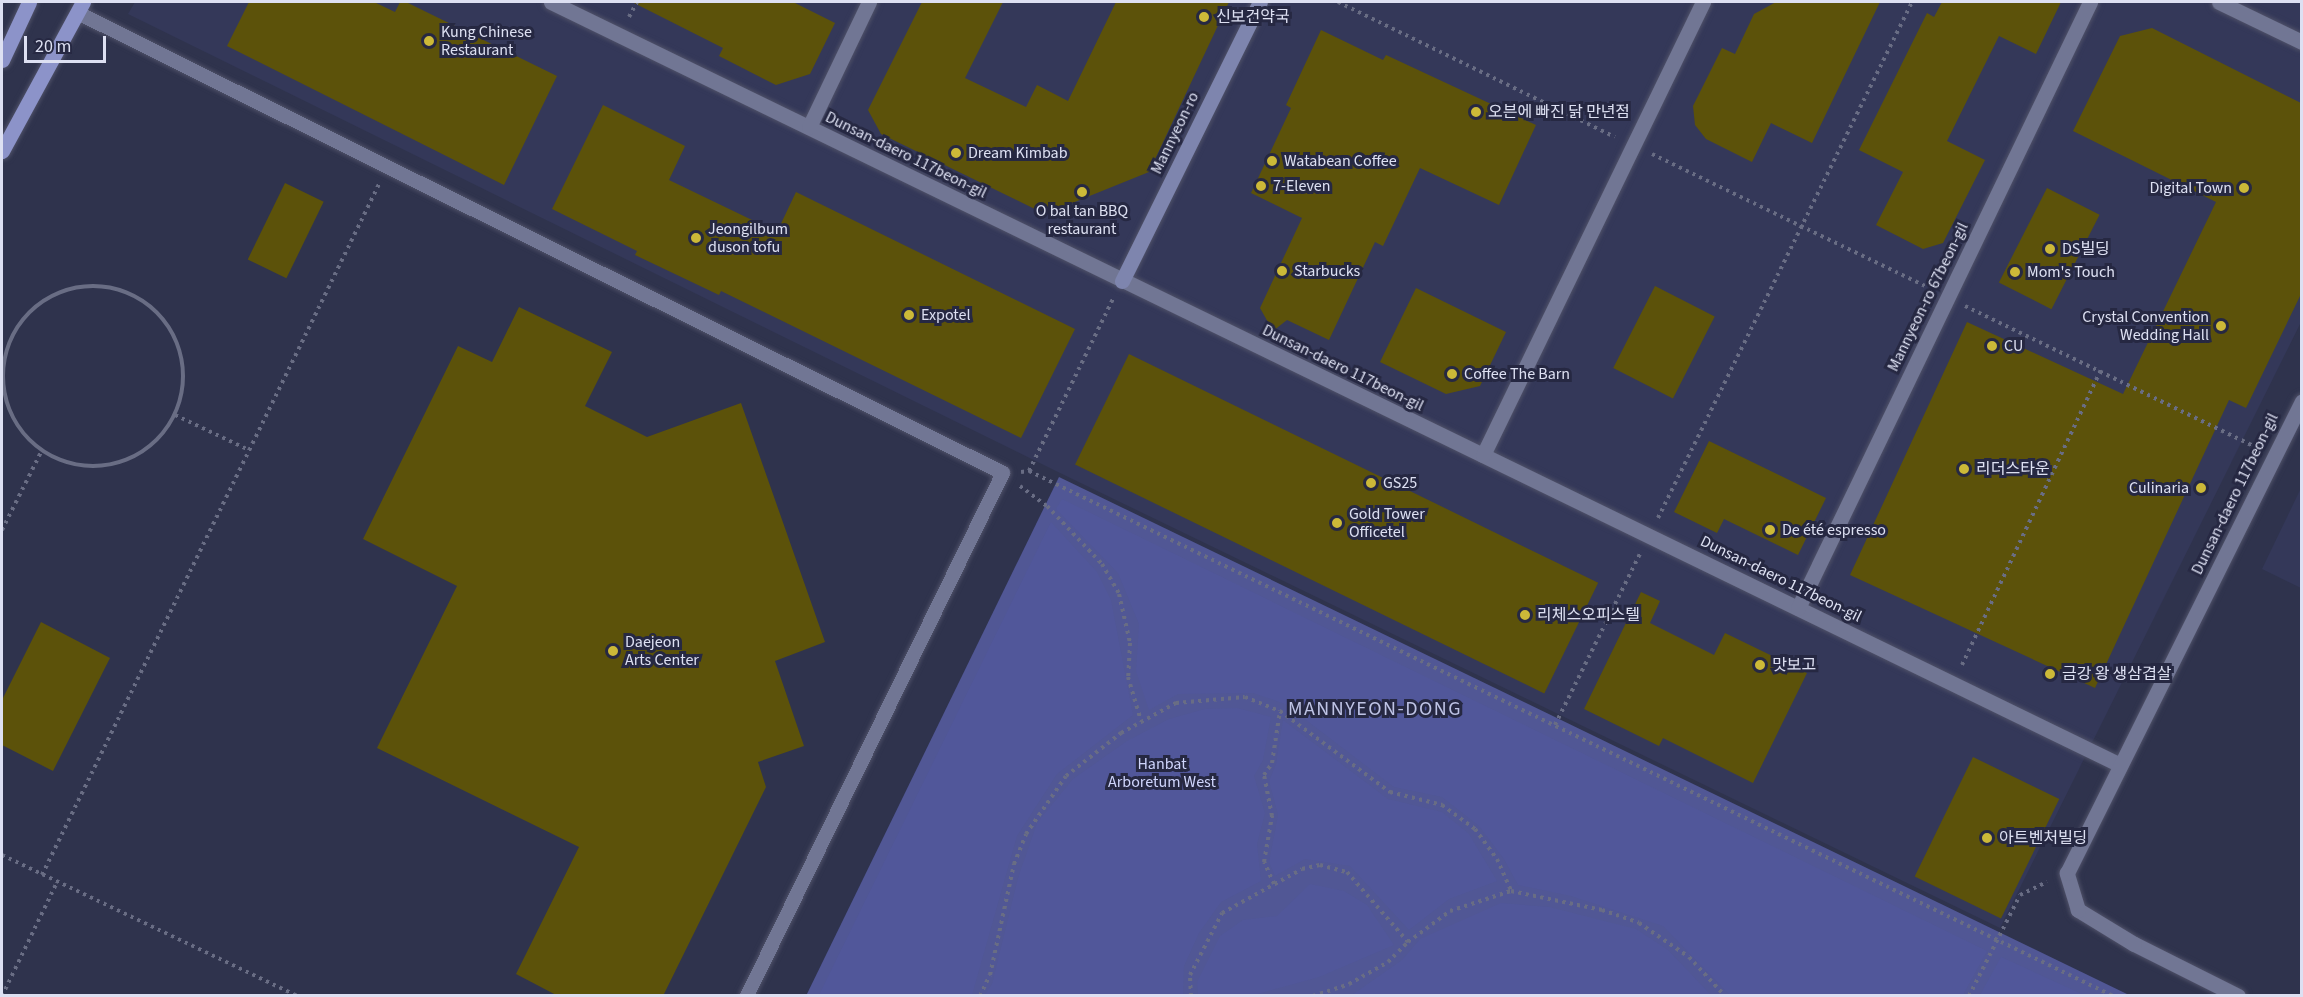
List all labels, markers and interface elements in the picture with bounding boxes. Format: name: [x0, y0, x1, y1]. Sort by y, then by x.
place label: 신보건약국: [1216, 7, 1290, 27]
marker: 신보건약국: [1197, 10, 1211, 24]
place label: Kung Chinese Restaurant: [441, 22, 532, 60]
scale bar: [27, 24, 110, 62]
text: 20 m: [35, 34, 71, 59]
marker: Kung Chinese Restaurant: [422, 34, 436, 48]
street label: Mannyeon-ro: [1147, 89, 1203, 177]
place label: 오븐에 빠진 닭 만년점: [1488, 102, 1630, 122]
marker: 오븐에 빠진 닭 만년점: [1469, 105, 1483, 119]
street label: Dunsan-daero 117beon-gil: [822, 108, 990, 202]
place label: Dream Kimbab: [968, 143, 1067, 163]
marker: Dream Kimbab: [949, 146, 963, 160]
place label: Watabean Coffee: [1284, 151, 1397, 171]
marker: Watabean Coffee: [1265, 154, 1279, 168]
place label: 7-Eleven: [1273, 176, 1331, 196]
place label: Digital Town: [2149, 178, 2232, 198]
marker: 7-Eleven: [1254, 179, 1268, 193]
marker: Digital Town: [2237, 181, 2251, 195]
marker: O bal tan BBQ restaurant: [1075, 185, 1089, 199]
place label: O bal tan BBQ restaurant: [1036, 201, 1128, 239]
place label: Jeongilbum duson tofu: [708, 219, 788, 257]
street label: Mannyeon-ro 67beon-gil: [1884, 219, 1972, 375]
marker: Jeongilbum duson tofu: [689, 231, 703, 245]
place label: DS빌딩: [2062, 239, 2110, 259]
marker: DS빌딩: [2043, 242, 2057, 256]
place label: Starbucks: [1294, 261, 1360, 281]
place label: Mom's Touch: [2027, 262, 2115, 282]
marker: Starbucks: [1275, 264, 1289, 278]
marker: Mom's Touch: [2008, 265, 2022, 279]
place label: Expotel: [921, 305, 971, 325]
place label: Crystal Convention Wedding Hall: [2082, 307, 2209, 345]
marker: Expotel: [902, 308, 916, 322]
marker: Crystal Convention Wedding Hall: [2214, 319, 2228, 333]
street label: Dunsan-daero 117beon-gil: [1259, 321, 1427, 415]
place label: CU: [2004, 336, 2023, 356]
marker: CU: [1985, 339, 1999, 353]
place label: Coffee The Barn: [1464, 364, 1570, 384]
marker: Coffee The Barn: [1445, 367, 1459, 381]
street label: Dunsan-daero 117beon-gil: [2188, 410, 2282, 578]
place label: 리더스타운: [1976, 459, 2050, 479]
marker: 리더스타운: [1957, 462, 1971, 476]
place label: GS25: [1383, 473, 1417, 493]
marker: GS25: [1364, 476, 1378, 490]
place label: Culinaria: [2129, 478, 2189, 498]
marker: Culinaria: [2194, 481, 2208, 495]
place label: Gold Tower Officetel: [1349, 504, 1425, 542]
marker: Gold Tower Officetel: [1330, 516, 1344, 530]
place label: De été espresso: [1782, 520, 1886, 540]
marker: De été espresso: [1763, 523, 1777, 537]
street label: Dunsan-daero 117beon-gil: [1697, 532, 1865, 626]
place label: 리체스오피스텔: [1537, 605, 1640, 625]
marker: 리체스오피스텔: [1518, 608, 1532, 622]
place label: Daejeon Arts Center: [625, 632, 699, 670]
marker: Daejeon Arts Center: [606, 644, 620, 658]
place label: 맛보고: [1772, 655, 1816, 675]
marker: 맛보고: [1753, 658, 1767, 672]
place label: 금강 왕 생삼겹살: [2062, 664, 2171, 684]
marker: 금강 왕 생삼겹살: [2043, 667, 2057, 681]
district label: MANNYEON-DONG: [1288, 697, 1462, 721]
park label: Hanbat Arboretum West: [1108, 754, 1216, 792]
place label: 아트벤처빌딩: [1999, 828, 2087, 848]
marker: 아트벤처빌딩: [1980, 831, 1994, 845]

